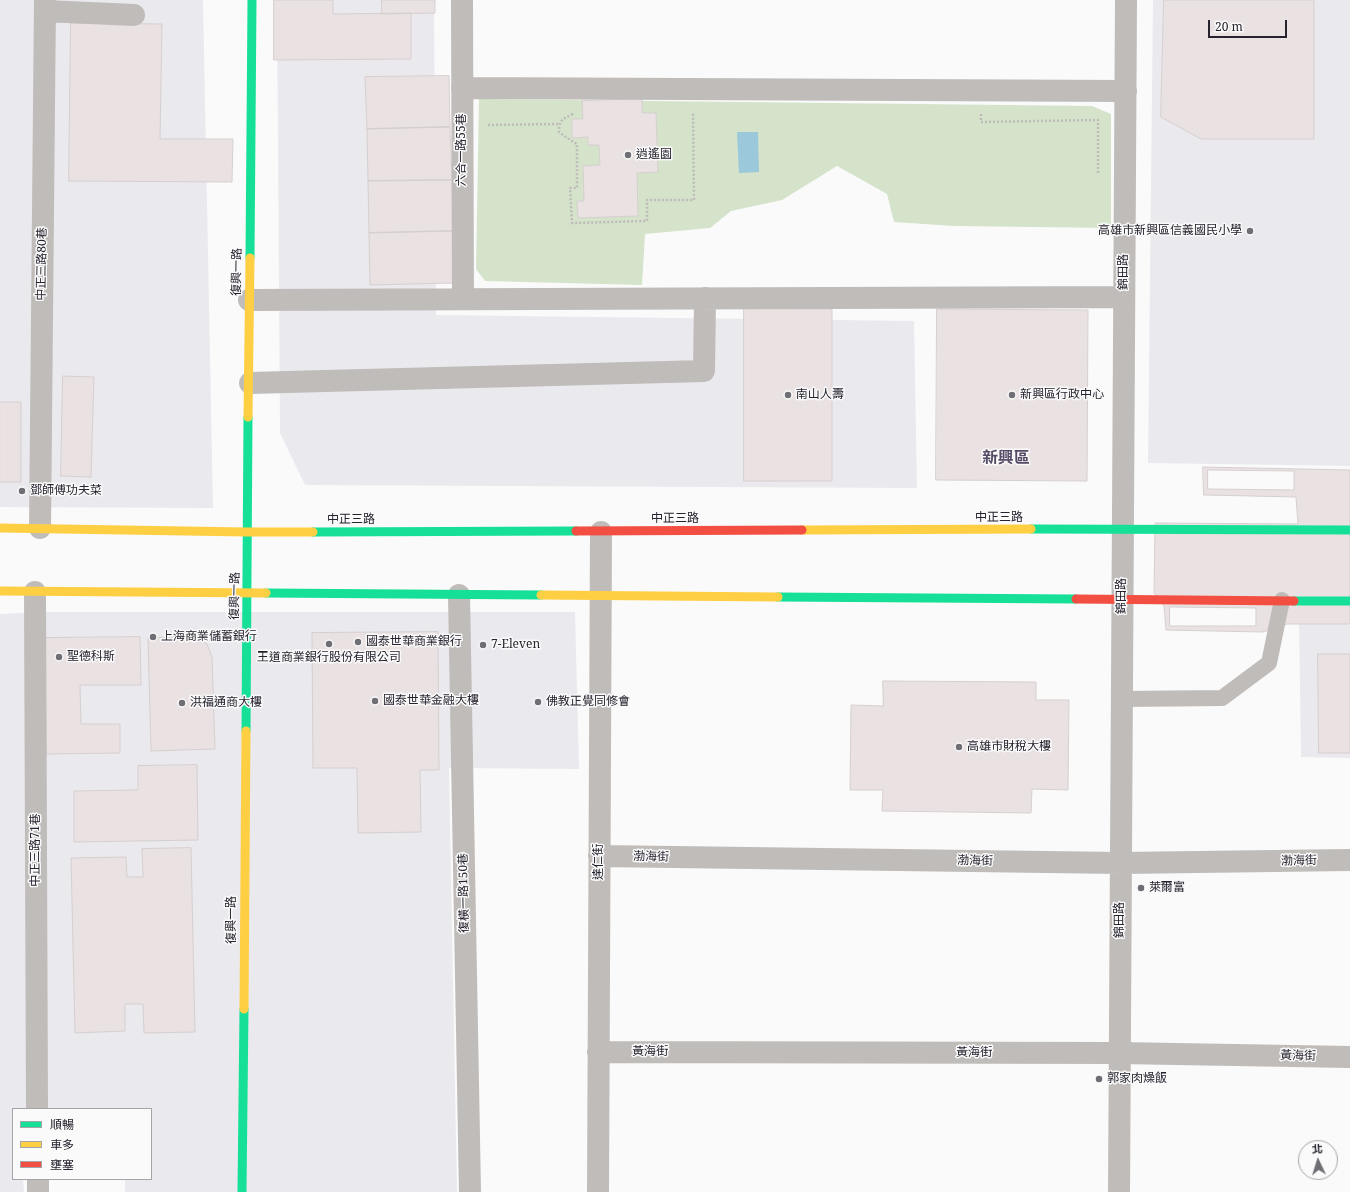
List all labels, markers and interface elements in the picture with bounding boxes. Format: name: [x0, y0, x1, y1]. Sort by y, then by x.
scale bar: [1210, 12, 1289, 38]
text: 20 m: [1215, 18, 1243, 35]
street label: 六合一路55巷: [455, 113, 469, 187]
place label: 逍遙園: [636, 148, 672, 162]
marker: 逍遙園: [623, 150, 633, 160]
place label: 高雄市新興區信義國民小學: [1098, 224, 1242, 238]
marker: 高雄市新興區信義國民小學: [1245, 226, 1255, 236]
street label: 中正三路80巷: [34, 227, 50, 301]
street label: 復興一路: [229, 248, 245, 296]
street label: 錦田路: [1117, 254, 1131, 290]
place label: 南山人壽: [796, 388, 844, 402]
place label: 新興區行政中心: [1020, 388, 1104, 402]
marker: 南山人壽: [783, 390, 793, 400]
marker: 新興區行政中心: [1007, 390, 1017, 400]
district label: 新興區: [982, 448, 1030, 468]
place label: 鄧師傅功夫菜: [30, 484, 102, 498]
marker: 鄧師傅功夫菜: [17, 486, 27, 496]
street label: 中正三路: [975, 511, 1023, 525]
street label: 中正三路: [651, 512, 699, 526]
street label: 中正三路: [327, 513, 375, 527]
street label: 復興一路: [227, 572, 243, 620]
street label: 錦田路: [1115, 578, 1129, 614]
place label: 上海商業儲蓄銀行: [161, 630, 257, 644]
marker: 上海商業儲蓄銀行: [148, 632, 158, 642]
place label: 國泰世華商業銀行: [366, 635, 462, 649]
marker: 國泰世華商業銀行: [353, 637, 363, 647]
place label: 7-Eleven: [491, 638, 540, 652]
marker: 王道商業銀行股份有限公司: [324, 639, 334, 649]
marker: 7-Eleven: [478, 640, 488, 650]
place label: 聖德科斯: [67, 650, 115, 664]
place label: 王道商業銀行股份有限公司: [257, 651, 401, 665]
marker: 聖德科斯: [54, 652, 64, 662]
place label: 國泰世華金融大樓: [383, 694, 479, 708]
place label: 佛教正覺同修會: [546, 695, 630, 709]
place label: 洪福通商大樓: [190, 696, 262, 710]
marker: 國泰世華金融大樓: [370, 696, 380, 706]
marker: 佛教正覺同修會: [533, 697, 543, 707]
marker: 洪福通商大樓: [177, 698, 187, 708]
place label: 高雄市財稅大樓: [967, 740, 1051, 754]
marker: 高雄市財稅大樓: [954, 742, 964, 752]
street label: 中正三路71巷: [29, 813, 43, 887]
street label: 達仁街: [592, 844, 606, 880]
street label: 渤海街: [633, 849, 669, 865]
street label: 復橫一路150巷: [456, 853, 472, 933]
street label: 渤海街: [957, 853, 993, 869]
street label: 渤海街: [1281, 853, 1317, 869]
place label: 萊爾富: [1149, 881, 1185, 895]
marker: 萊爾富: [1136, 883, 1146, 893]
street label: 復興一路: [225, 896, 239, 944]
street label: 錦田路: [1113, 902, 1127, 938]
street label: 黃海街: [632, 1045, 668, 1059]
street label: 黃海街: [956, 1046, 992, 1060]
street label: 黃海街: [1280, 1048, 1316, 1064]
place label: 郭家肉燥飯: [1107, 1072, 1167, 1086]
marker: 郭家肉燥飯: [1094, 1074, 1104, 1084]
legend: [12, 1108, 152, 1180]
text: 順暢: [50, 1116, 74, 1133]
text: 車多: [50, 1136, 74, 1153]
north arrow: [1298, 1140, 1338, 1180]
text: 北: [1311, 1141, 1323, 1156]
text: 壅塞: [50, 1156, 74, 1173]

